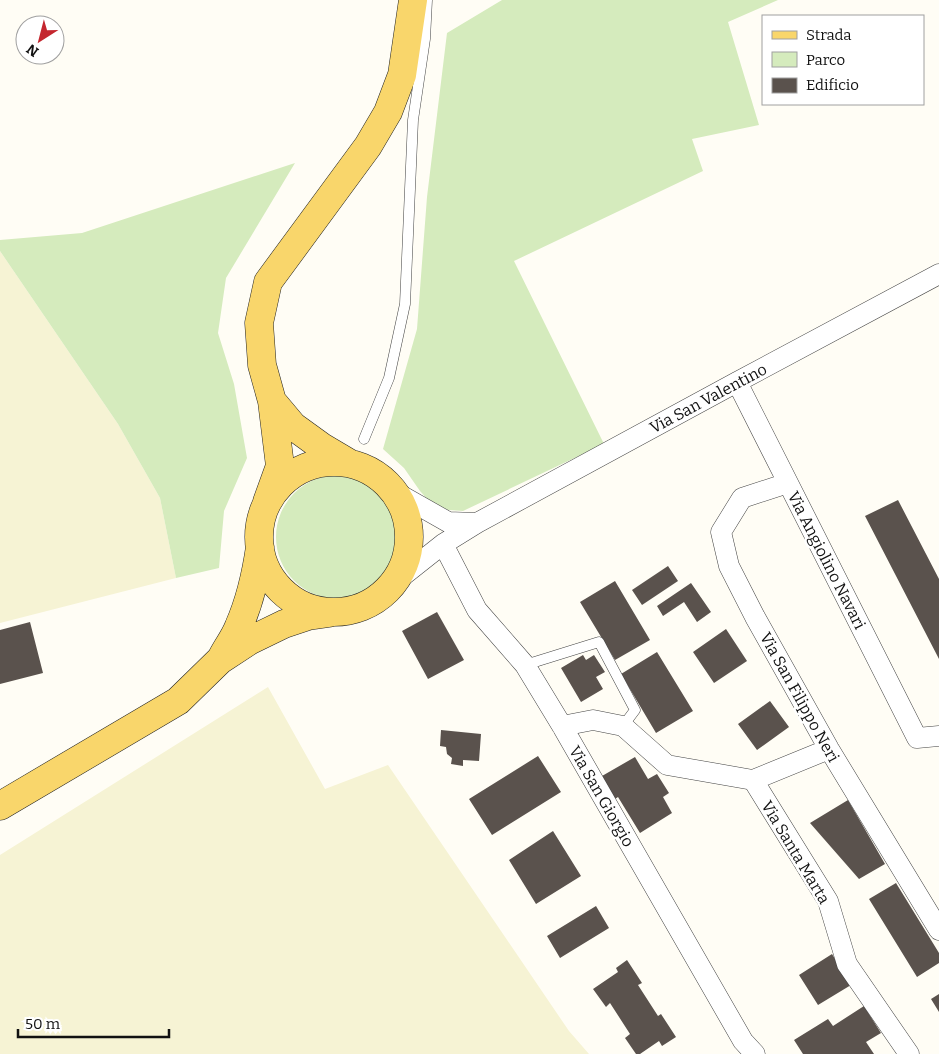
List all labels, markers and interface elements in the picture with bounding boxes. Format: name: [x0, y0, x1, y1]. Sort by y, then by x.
north arrow: [15, 15, 65, 65]
legend: [762, 15, 924, 105]
text: Strada: [806, 26, 852, 44]
text: N: [23, 40, 42, 60]
text: Parco: [806, 51, 845, 69]
text: Edificio: [806, 76, 859, 94]
street label: Via San Valentino: [646, 360, 770, 437]
street label: Via Angiolino Navari: [784, 488, 870, 632]
street label: Via San Filippo Neri: [756, 629, 843, 766]
street label: Via San Giorgio: [565, 742, 638, 850]
street label: Via Santa Marta: [757, 797, 834, 907]
scale bar: [18, 1006, 169, 1038]
text: 50 m: [25, 1015, 61, 1033]

